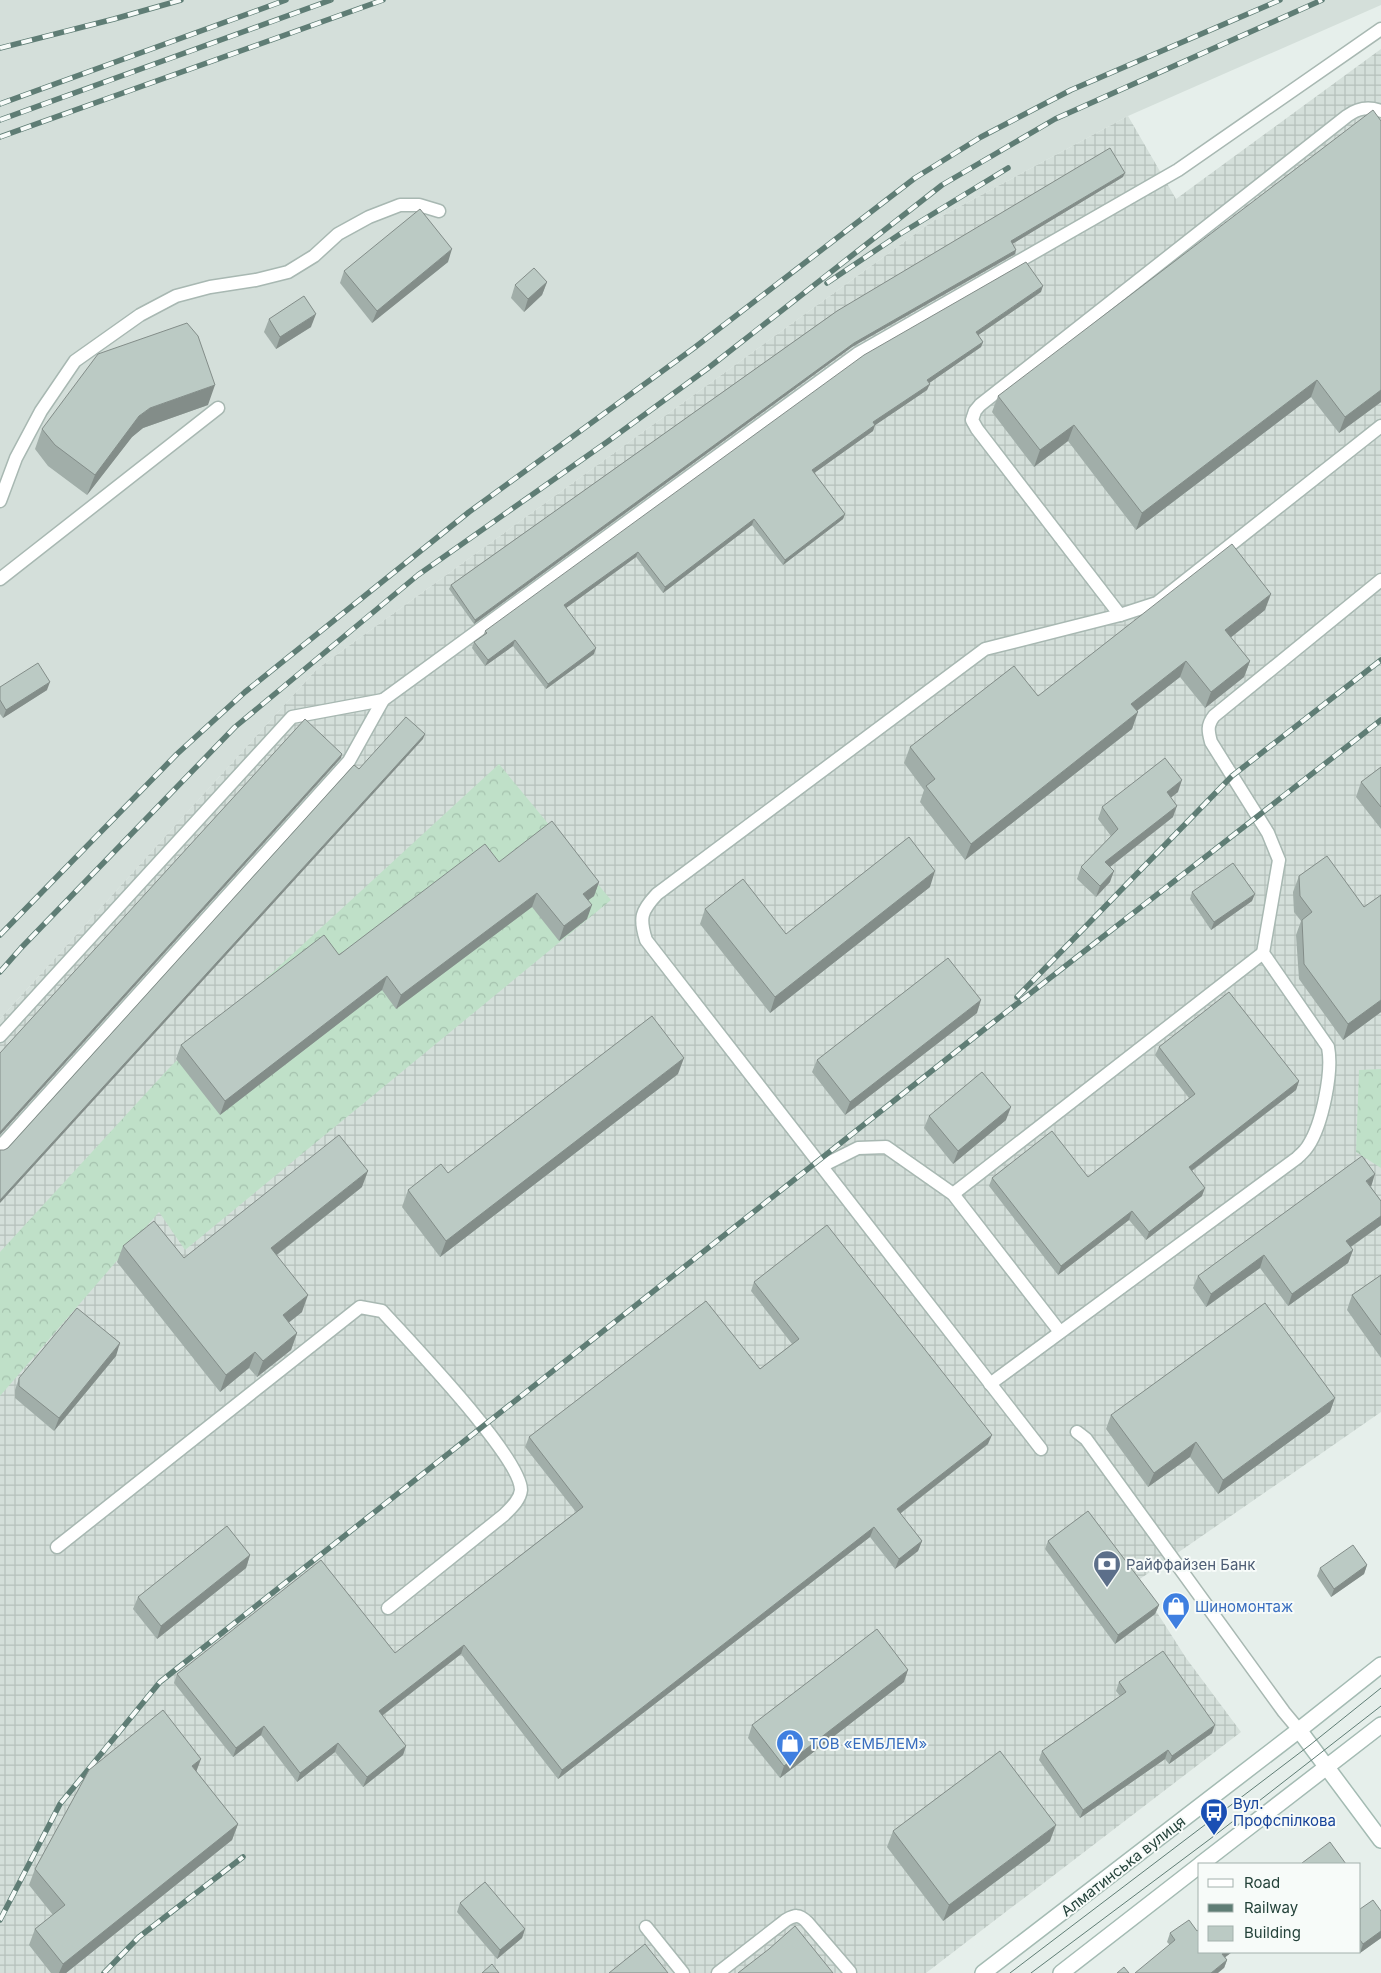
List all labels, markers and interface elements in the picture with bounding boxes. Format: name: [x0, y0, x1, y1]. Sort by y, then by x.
bank icon: Райффайзен Банк: [1092, 1549, 1122, 1588]
place label: Райффайзен Банк: [1126, 1555, 1255, 1574]
shop icon: Шиномонтаж: [1161, 1591, 1191, 1630]
place label: Шиномонтаж: [1195, 1597, 1293, 1616]
shop icon: ТОВ «ЕМБЛЕМ»: [775, 1728, 805, 1767]
place label: ТОВ «ЕМБЛЕМ»: [809, 1734, 927, 1753]
place label: Вул. Профспілкова: [1233, 1794, 1336, 1830]
bus stop icon: Вул. Профспілкова: [1199, 1797, 1229, 1836]
street label: Алматинська вулиця: [1057, 1812, 1189, 1920]
legend: [1198, 1863, 1361, 1953]
text: Road: [1244, 1873, 1280, 1892]
text: Railway: [1244, 1898, 1299, 1917]
text: Building: [1244, 1923, 1301, 1942]

